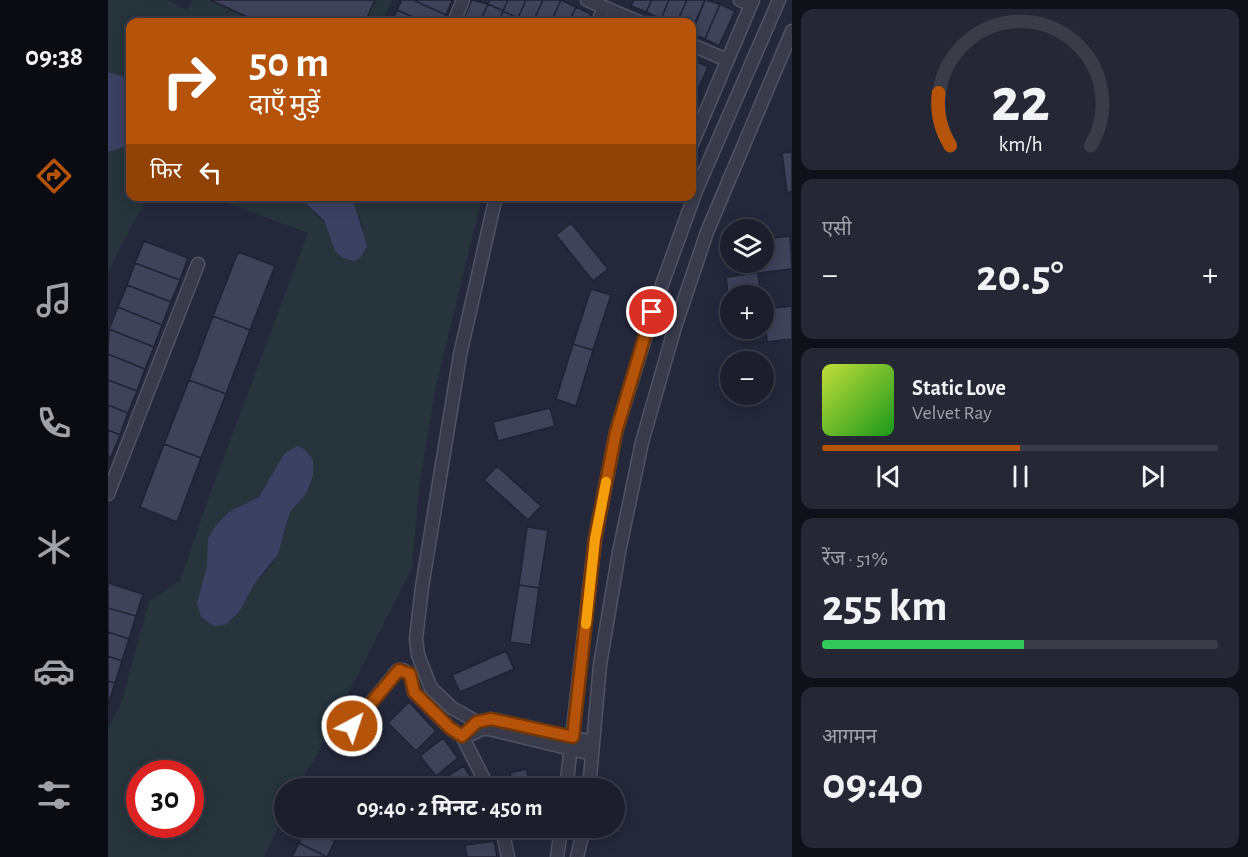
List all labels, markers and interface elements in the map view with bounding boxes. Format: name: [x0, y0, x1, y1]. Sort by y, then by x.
icon: right: [150, 42, 228, 120]
text: 50 m: [249, 42, 329, 84]
text: 09:38: [25, 43, 83, 70]
text: 22: [991, 70, 1049, 132]
text: दाएँ मुड़ें: [249, 91, 320, 118]
text: km/h: [998, 135, 1042, 156]
icon: directions: [33, 155, 75, 197]
icon: left: [194, 156, 227, 189]
text: फिर: [150, 160, 182, 182]
map controls: [720, 219, 774, 405]
button: layers: [720, 219, 774, 273]
text: एसी: [822, 219, 852, 239]
text: 20.5°: [976, 254, 1064, 299]
text: −: [822, 259, 838, 292]
text: +: [1202, 259, 1218, 292]
icon: music: [33, 279, 75, 321]
button: +: [720, 285, 774, 339]
pin: [626, 286, 677, 337]
icon: arrive: [635, 295, 668, 328]
button: −: [720, 351, 774, 405]
text: Static Love: [912, 377, 1006, 399]
icon: phone: [33, 402, 75, 444]
text: Velvet Ray: [912, 403, 992, 423]
icon: previous: [872, 460, 905, 493]
icon: pause: [1004, 460, 1037, 493]
icon: next: [1136, 460, 1169, 493]
icon: climate: [33, 526, 75, 568]
text: रेंज · 51%: [822, 549, 888, 569]
text: 255 km: [822, 584, 947, 629]
icon: car: [33, 650, 75, 692]
position arrow: [320, 694, 384, 758]
text: आगमन: [822, 727, 877, 747]
speed limit sign: 30: [126, 760, 204, 838]
text: 09:40: [822, 762, 924, 807]
icon: filters: [33, 774, 75, 816]
text: 09:40 · 2 मिनट · 450 m: [357, 797, 543, 819]

